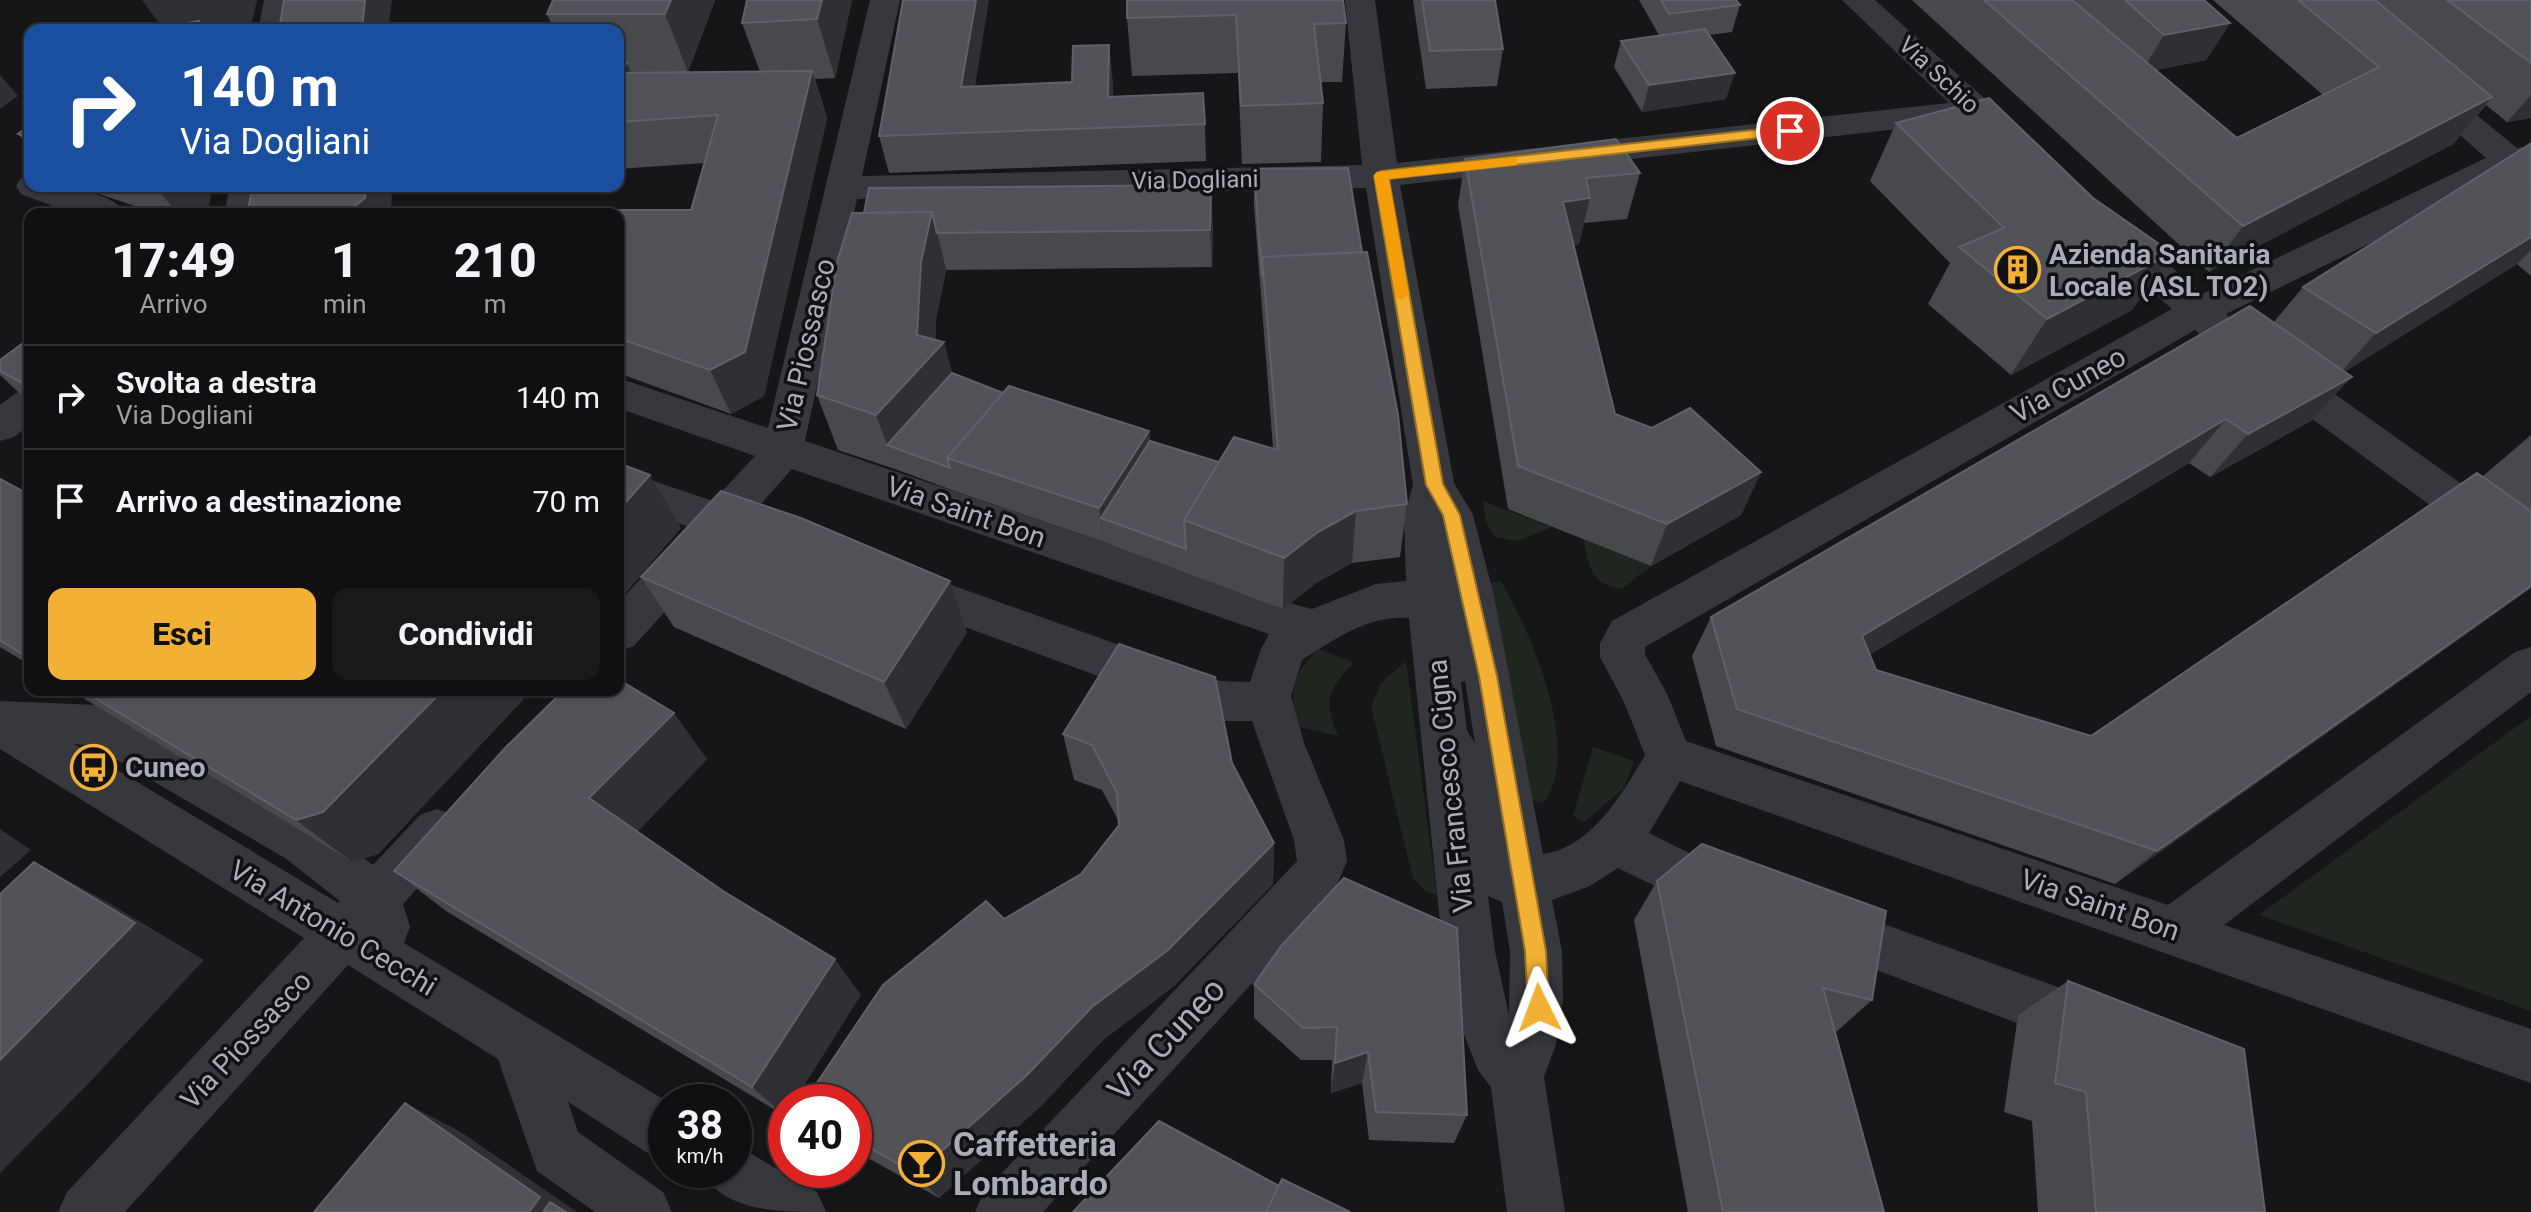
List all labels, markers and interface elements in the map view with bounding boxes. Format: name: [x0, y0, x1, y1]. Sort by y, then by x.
street label: Via Schio: [1893, 31, 1985, 119]
text: 140 m: [180, 54, 339, 120]
icon: right: [48, 56, 152, 160]
pin: [1756, 97, 1824, 165]
icon: arrive: [1768, 109, 1812, 153]
text: Via Dogliani: [180, 121, 370, 163]
street label: Via Dogliani: [1131, 165, 1259, 195]
text: 17:49: [111, 232, 236, 289]
text: 1: [331, 232, 359, 289]
text: 210: [454, 232, 537, 289]
place label: Azienda Sanitaria Locale (ASL TO2): [2049, 238, 2271, 303]
building icon: Azienda Sanitaria Locale (ASL TO2): [1994, 246, 2042, 294]
street label: Via Piossasco: [770, 255, 842, 435]
text: Arrivo: [139, 289, 208, 319]
text: min: [323, 289, 367, 319]
text: m: [484, 289, 507, 319]
street label: Via Cuneo: [2005, 340, 2131, 430]
text: Svolta a destra: [116, 365, 317, 400]
icon: right: [48, 375, 92, 419]
text: 140 m: [516, 380, 600, 415]
text: Via Dogliani: [116, 400, 253, 430]
street label: Via Saint Bon: [882, 469, 1050, 555]
icon: arrive: [48, 479, 92, 523]
text: Arrivo a destinazione: [116, 484, 402, 519]
text: 70 m: [533, 484, 600, 519]
button: Esci: [48, 588, 316, 680]
button: Condividi: [332, 588, 600, 680]
street label: Via Francesco Cigna: [1420, 658, 1480, 914]
bus stop icon: Cuneo: [70, 743, 118, 791]
place label: Cuneo: [125, 751, 206, 784]
street label: Via Antonio Cecchi: [224, 853, 442, 1003]
street label: Via Saint Bon: [2016, 862, 2184, 948]
street label: Via Piossasco: [174, 964, 318, 1116]
position arrow: [1497, 966, 1581, 1050]
street label: Via Cuneo: [1099, 969, 1233, 1109]
speed limit sign: 40: [768, 1084, 872, 1188]
text: 38: [677, 1102, 723, 1149]
place label: Caffetteria Lombardo: [953, 1124, 1117, 1203]
bar icon: Caffetteria Lombardo: [898, 1140, 946, 1188]
text: km/h: [677, 1144, 723, 1168]

